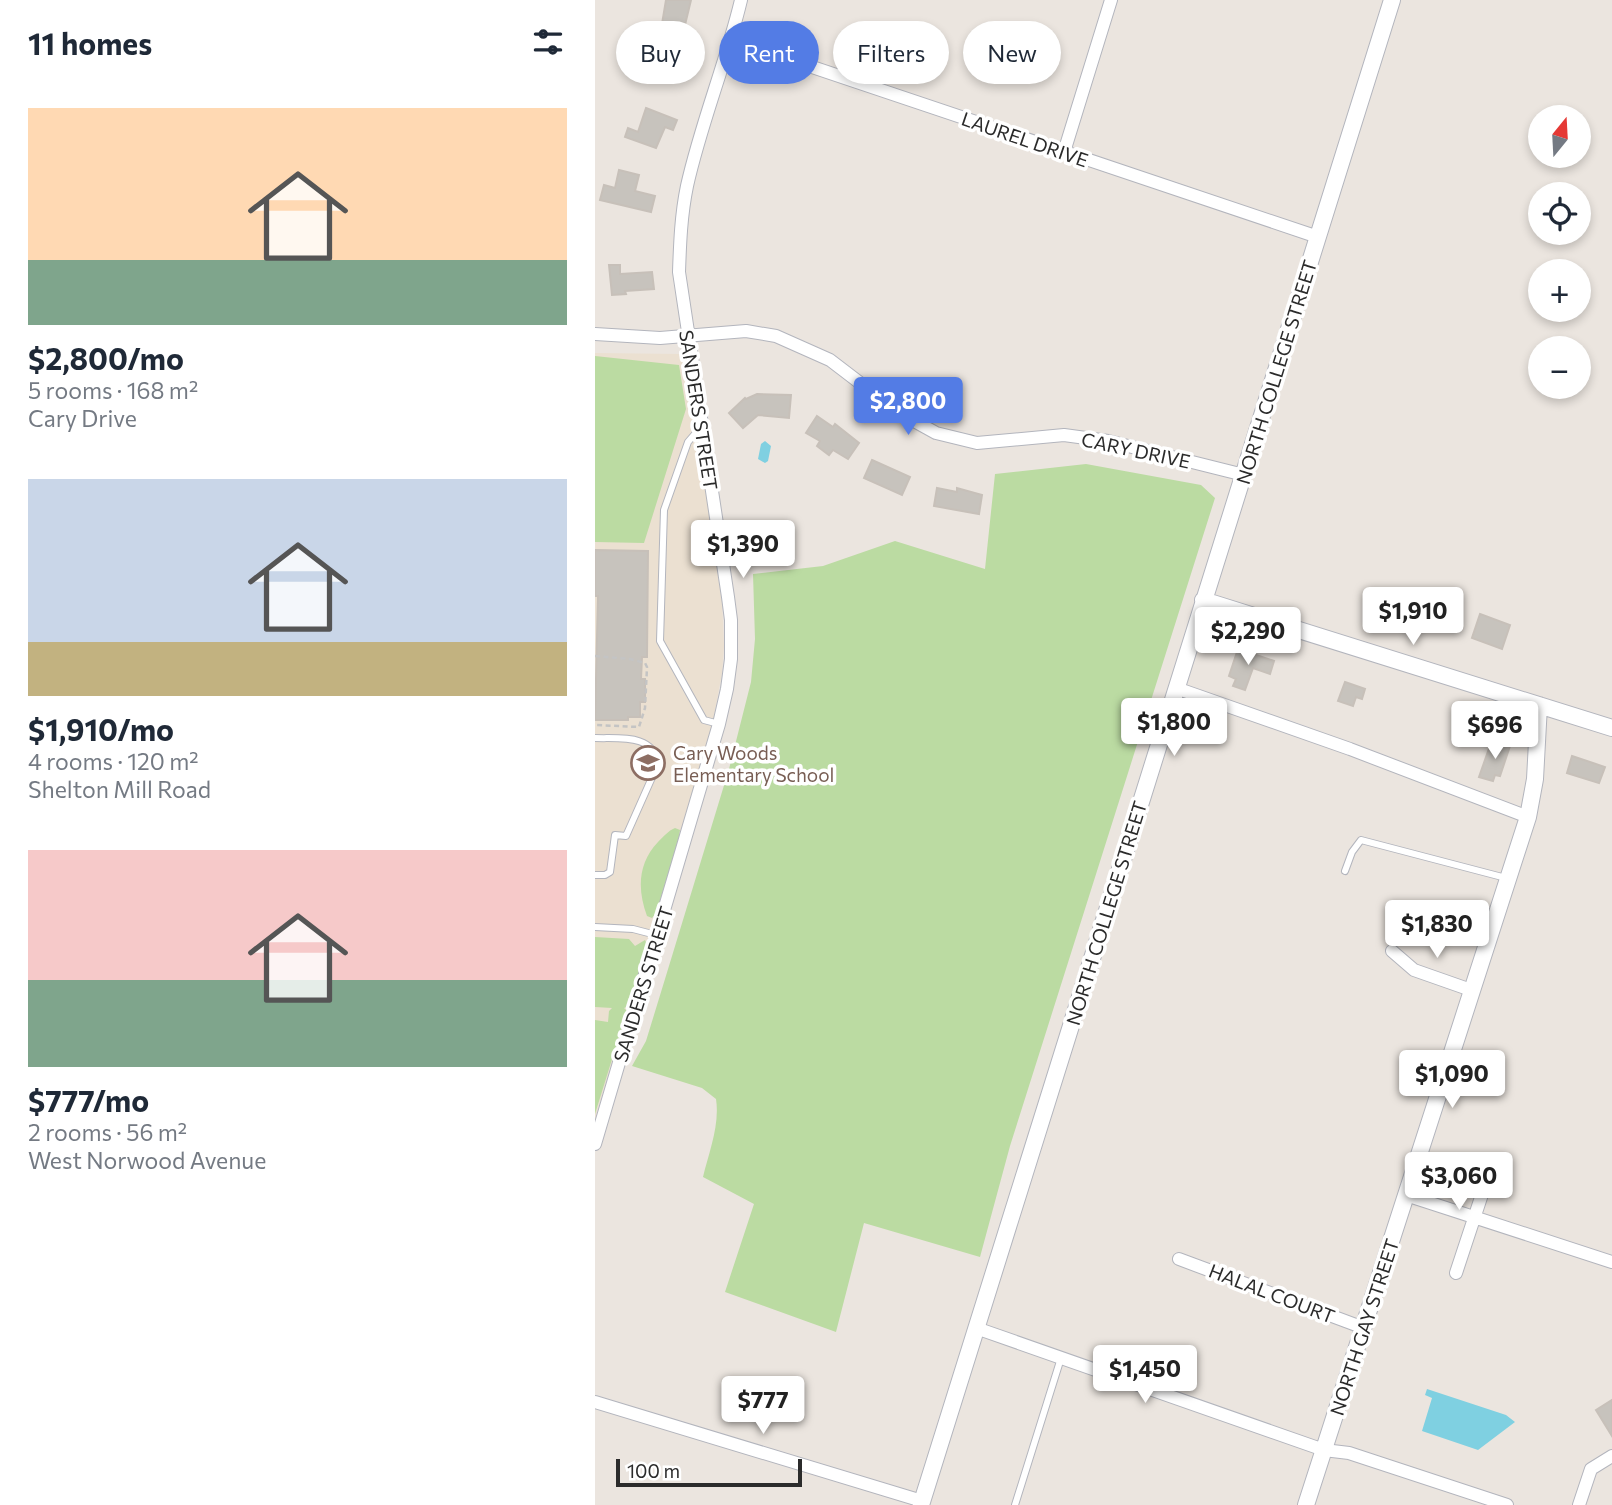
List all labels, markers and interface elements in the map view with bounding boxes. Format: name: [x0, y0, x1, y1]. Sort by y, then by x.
chip: Buy: [616, 21, 705, 84]
chip: Rent: [719, 21, 819, 84]
chip: Filters: [833, 21, 949, 84]
chip: New: [963, 21, 1061, 84]
icon: filters: [529, 23, 567, 61]
text: 11 homes: [28, 24, 152, 61]
north arrow: [1528, 105, 1591, 168]
map controls: [1528, 105, 1591, 399]
street label: LAUREL DRIVE: [959, 107, 1091, 171]
icon: home: [235, 153, 361, 279]
button: locate: [1528, 182, 1591, 245]
street label: NORTH COLLEGE STREET: [1231, 257, 1321, 487]
button: +: [1528, 259, 1591, 322]
street label: SANDERS STREET: [675, 328, 723, 492]
button: −: [1528, 336, 1591, 399]
text: $2,800/mo: [28, 339, 184, 376]
text: 5 rooms · 168 m²: [28, 376, 198, 404]
pin: $2,800: [851, 378, 965, 437]
text: $2,800: [870, 386, 946, 414]
text: Cary Drive: [28, 404, 137, 432]
street label: CARY DRIVE: [1079, 427, 1193, 473]
pin: $1,390: [686, 520, 800, 580]
icon: home: [235, 524, 361, 650]
text: $1,390: [707, 529, 779, 557]
pin: $1,910: [1356, 588, 1470, 647]
text: $1,910: [1379, 596, 1447, 624]
pin: $2,290: [1191, 608, 1305, 667]
text: $2,290: [1211, 616, 1285, 644]
pin: $1,800: [1117, 698, 1231, 758]
pin: $696: [1454, 702, 1536, 761]
text: $1,800: [1137, 707, 1211, 735]
text: $1,910/mo: [28, 710, 174, 747]
text: $696: [1467, 710, 1523, 738]
place label: Cary Woods Elementary School: [673, 741, 834, 786]
school or university icon: Cary Woods Elementary School: [629, 744, 667, 782]
text: 4 rooms · 120 m²: [28, 747, 199, 775]
text: Shelton Mill Road: [28, 775, 211, 803]
street label: NORTH COLLEGE STREET: [1061, 798, 1151, 1028]
icon: home: [235, 895, 361, 1021]
pin: $1,830: [1380, 900, 1494, 960]
street label: SANDERS STREET: [608, 903, 678, 1065]
text: $1,830: [1401, 909, 1473, 937]
pin: $1,090: [1395, 1050, 1509, 1110]
text: $1,090: [1415, 1059, 1489, 1087]
text: $777/mo: [28, 1081, 149, 1118]
text: 2 rooms · 56 m²: [28, 1118, 187, 1146]
text: West Norwood Avenue: [28, 1146, 266, 1174]
pin: $3,060: [1402, 1152, 1516, 1212]
text: $3,060: [1421, 1161, 1497, 1189]
street label: NORTH GAY STREET: [1325, 1236, 1403, 1418]
street label: HALAL COURT: [1206, 1258, 1338, 1328]
pin: $1,450: [1088, 1346, 1202, 1405]
text: $1,450: [1109, 1354, 1181, 1382]
pin: $777: [722, 1376, 804, 1436]
text: $777: [737, 1385, 789, 1413]
scale bar: [616, 1456, 801, 1488]
text: 100 m: [627, 1459, 680, 1482]

